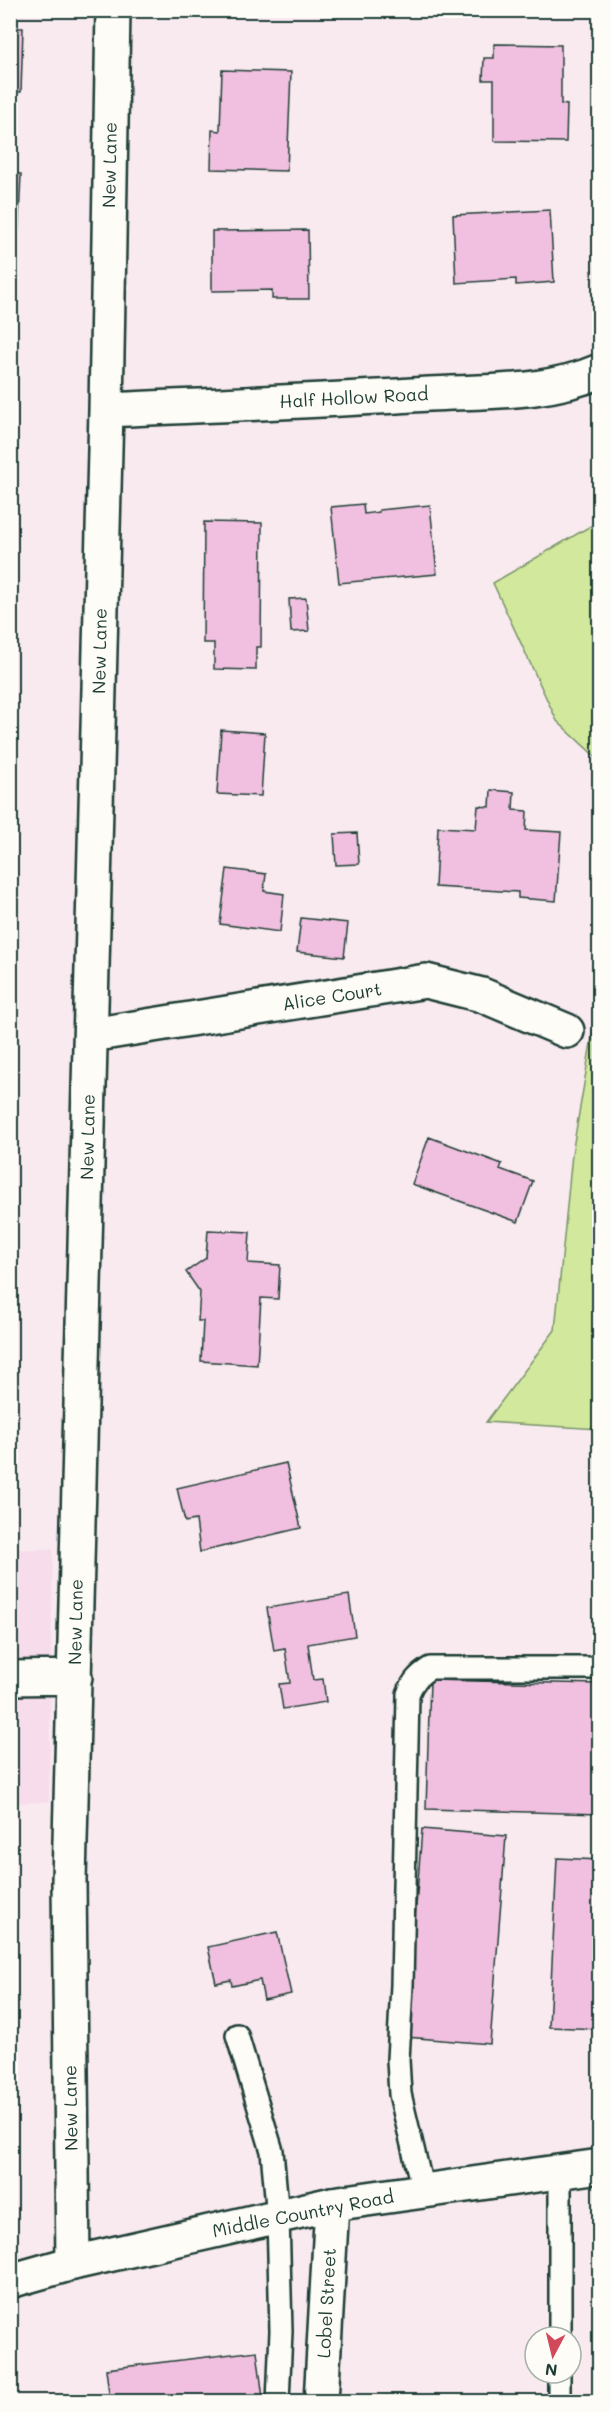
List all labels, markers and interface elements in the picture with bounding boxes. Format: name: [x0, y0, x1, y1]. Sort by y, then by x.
street label: New Lane: [96, 122, 122, 208]
street label: Half Hollow Road: [279, 381, 429, 413]
street label: New Lane: [86, 608, 112, 694]
street label: Alice Court: [280, 976, 383, 1016]
street label: New Lane: [74, 1094, 100, 1180]
street label: New Lane: [62, 1579, 88, 1665]
street label: New Lane: [57, 2065, 83, 2151]
street label: Middle Country Road: [210, 2184, 396, 2242]
street label: Lobel Street: [311, 2247, 341, 2359]
north arrow: [523, 2325, 583, 2385]
text: N: [544, 2359, 558, 2382]

